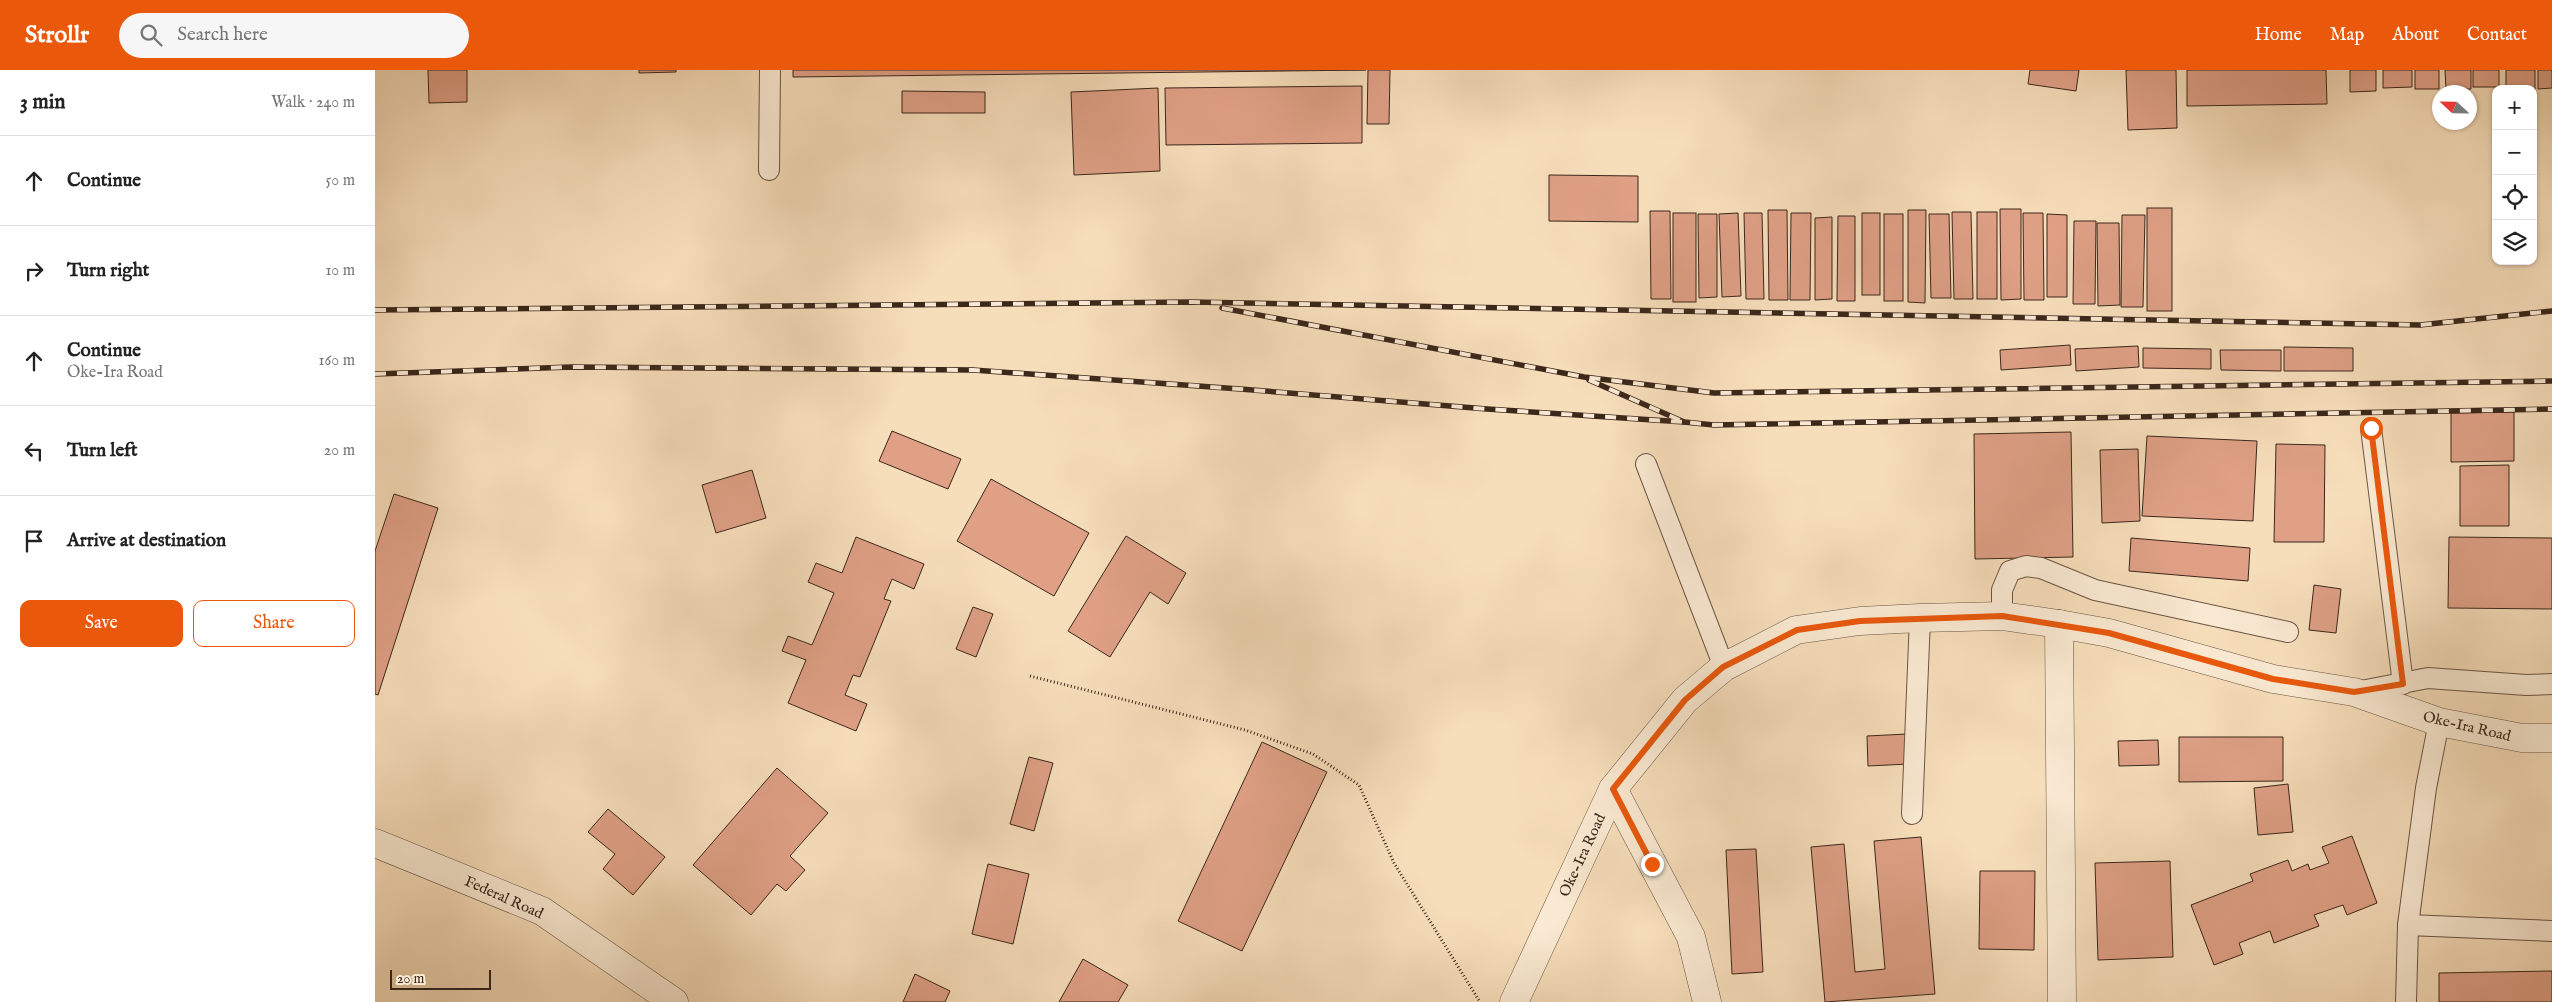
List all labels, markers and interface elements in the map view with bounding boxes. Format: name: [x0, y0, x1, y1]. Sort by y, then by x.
search box: [119, 13, 469, 58]
text: Strollr: [25, 20, 89, 51]
icon: search: [137, 21, 165, 49]
text: Search here: [177, 23, 268, 47]
text: Home: [2255, 24, 2302, 47]
text: Map: [2330, 24, 2364, 47]
text: About: [2392, 24, 2439, 47]
text: Contact: [2467, 24, 2527, 47]
north arrow: [2432, 85, 2477, 130]
map controls: [2492, 85, 2537, 265]
button: +: [2492, 85, 2537, 130]
text: 3 min: [20, 89, 65, 116]
text: Walk · 240 m: [271, 93, 355, 113]
button: −: [2492, 130, 2537, 175]
icon: ahead: [20, 167, 48, 195]
text: Continue: [67, 169, 141, 193]
text: 50 m: [326, 171, 355, 191]
button: locate: [2492, 175, 2537, 220]
button: layers: [2492, 220, 2537, 265]
icon: right: [20, 257, 48, 285]
text: Turn right: [67, 259, 149, 283]
text: 10 m: [325, 261, 355, 281]
text: Continue: [67, 339, 141, 363]
icon: ahead: [20, 347, 48, 375]
text: 160 m: [319, 351, 355, 371]
text: Oke-Ira Road: [67, 363, 163, 383]
route start: [2360, 417, 2383, 440]
icon: left: [20, 437, 48, 465]
text: Turn left: [67, 439, 138, 463]
text: 20 m: [324, 441, 355, 461]
icon: arrive: [20, 527, 48, 555]
text: Arrive at destination: [67, 529, 226, 553]
button: Save: [20, 600, 183, 647]
button: Share: [193, 600, 355, 647]
street label: Oke-Ira Road: [2421, 707, 2514, 746]
street label: Oke-Ira Road: [1555, 810, 1610, 900]
route end: [1641, 853, 1664, 876]
street label: Federal Road: [461, 872, 547, 924]
scale bar: [390, 967, 491, 990]
text: 20 m: [397, 970, 424, 988]

